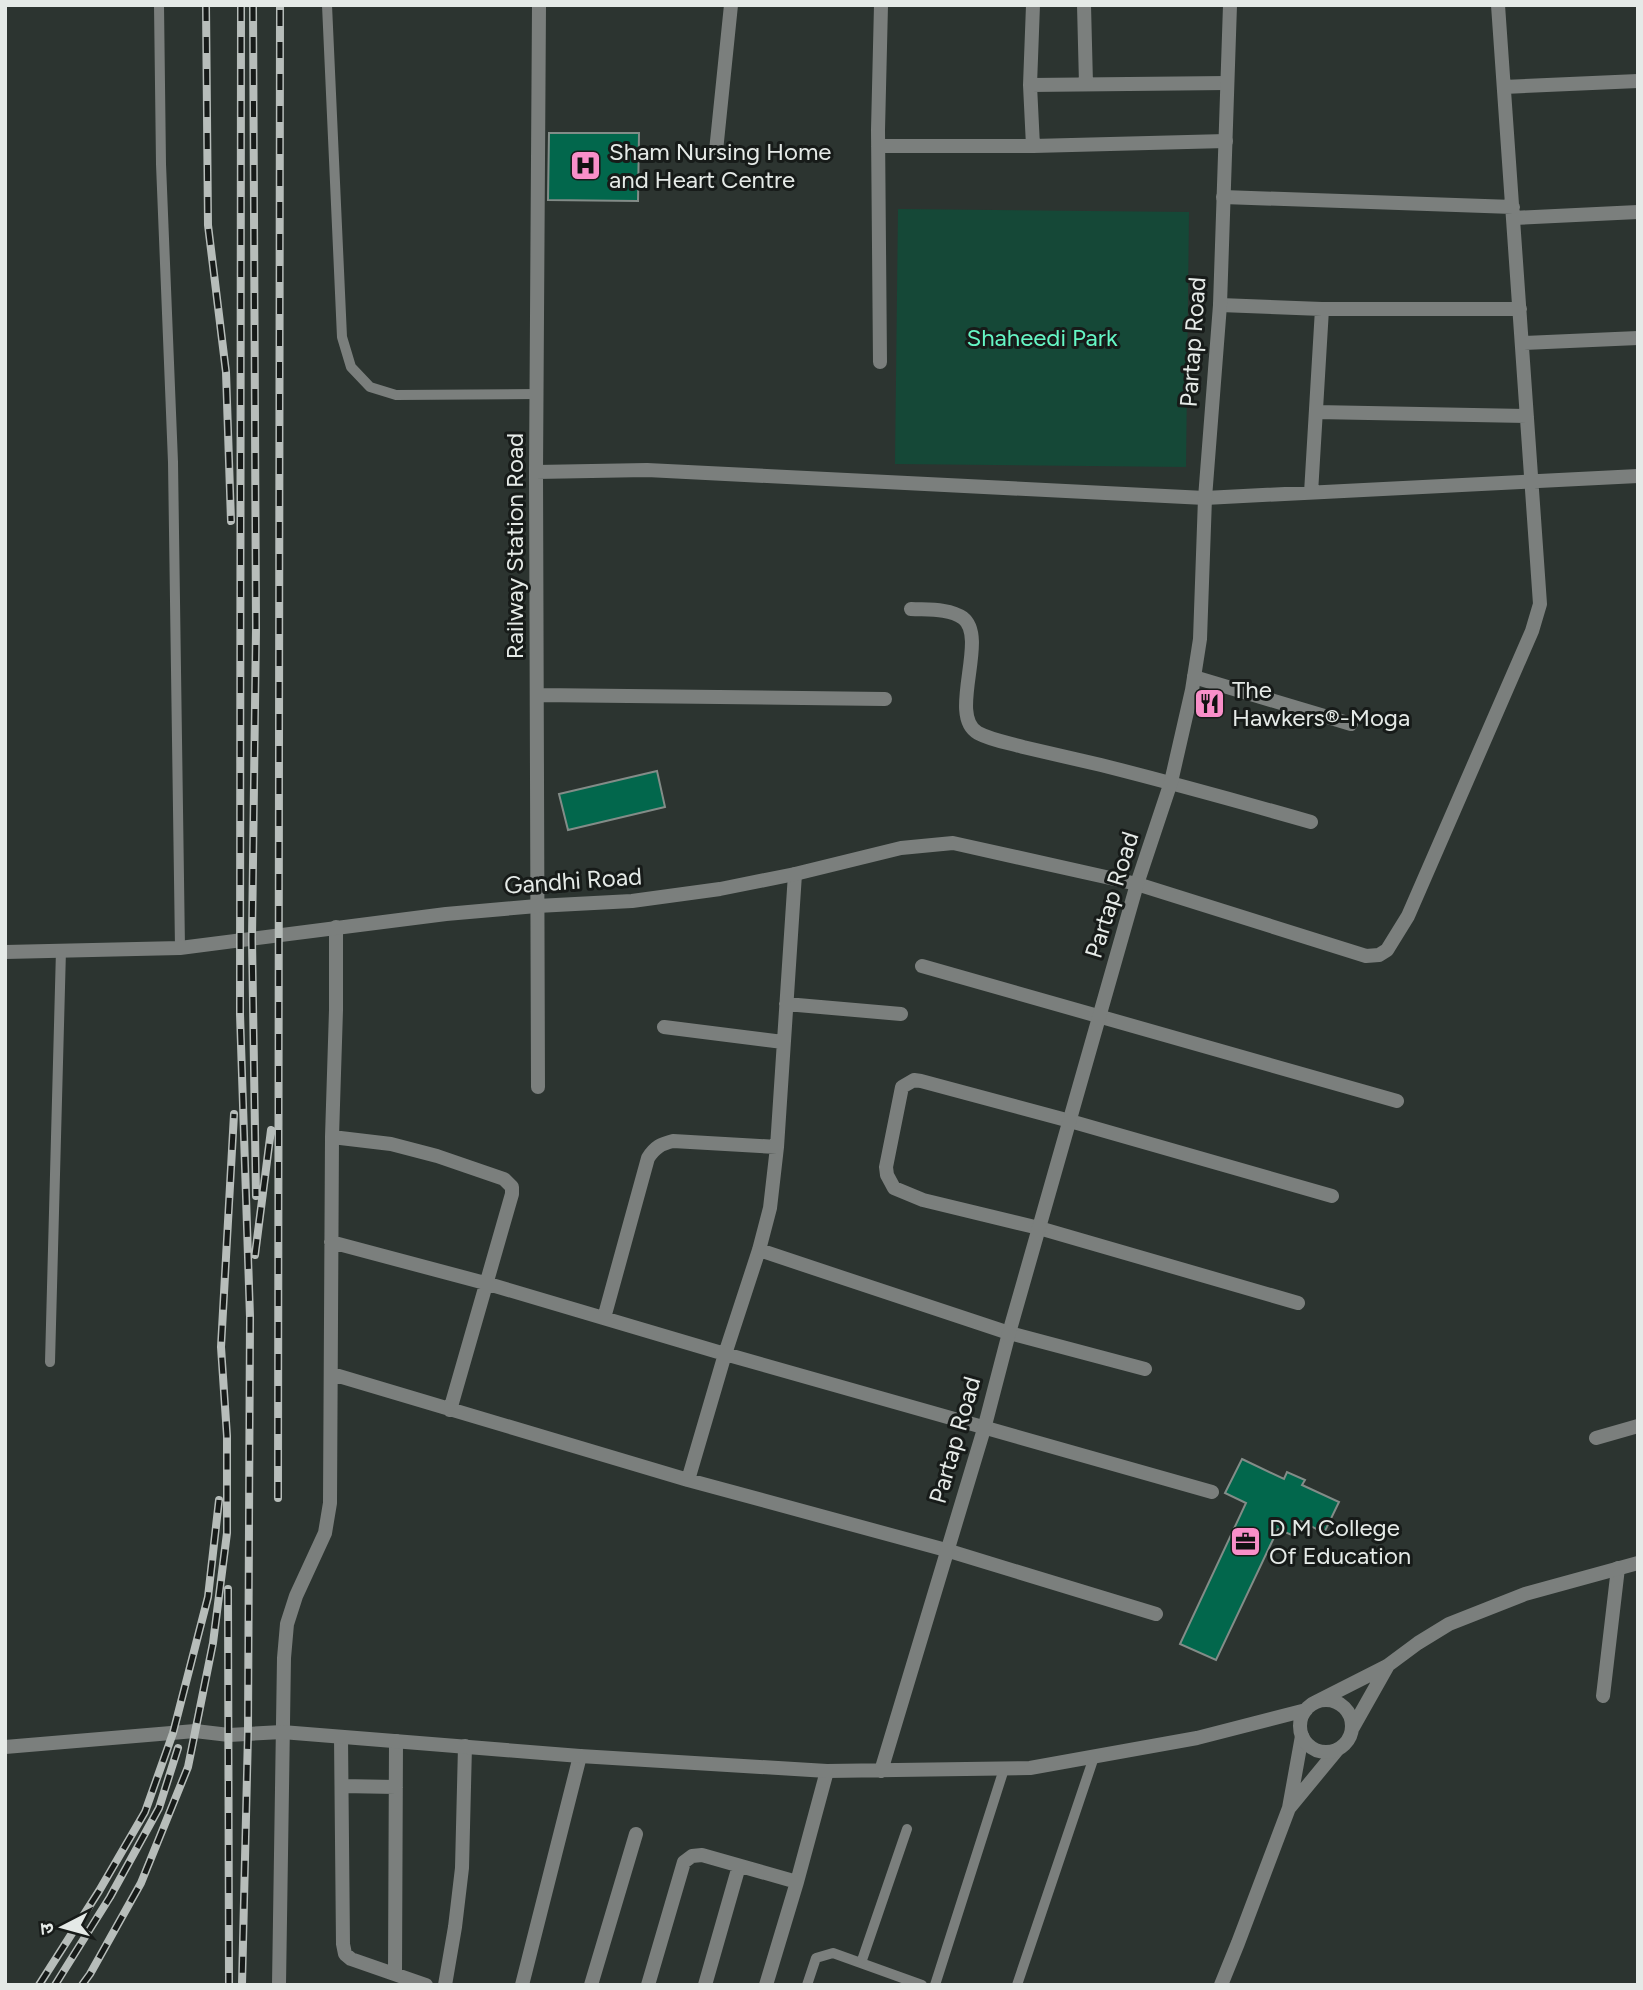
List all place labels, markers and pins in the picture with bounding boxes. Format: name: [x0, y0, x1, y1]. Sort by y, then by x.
place label: Sham Nursing Home and Heart Centre: [609, 137, 831, 194]
hospital icon: Sham Nursing Home and Heart Centre: [569, 149, 603, 183]
place label: The Hawkers®-Moga: [1232, 675, 1410, 732]
restaurant icon: The Hawkers®-Moga: [1192, 687, 1226, 721]
place label: D M College Of Education: [1269, 1513, 1411, 1570]
office icon: D M College Of Education: [1229, 1525, 1263, 1559]

